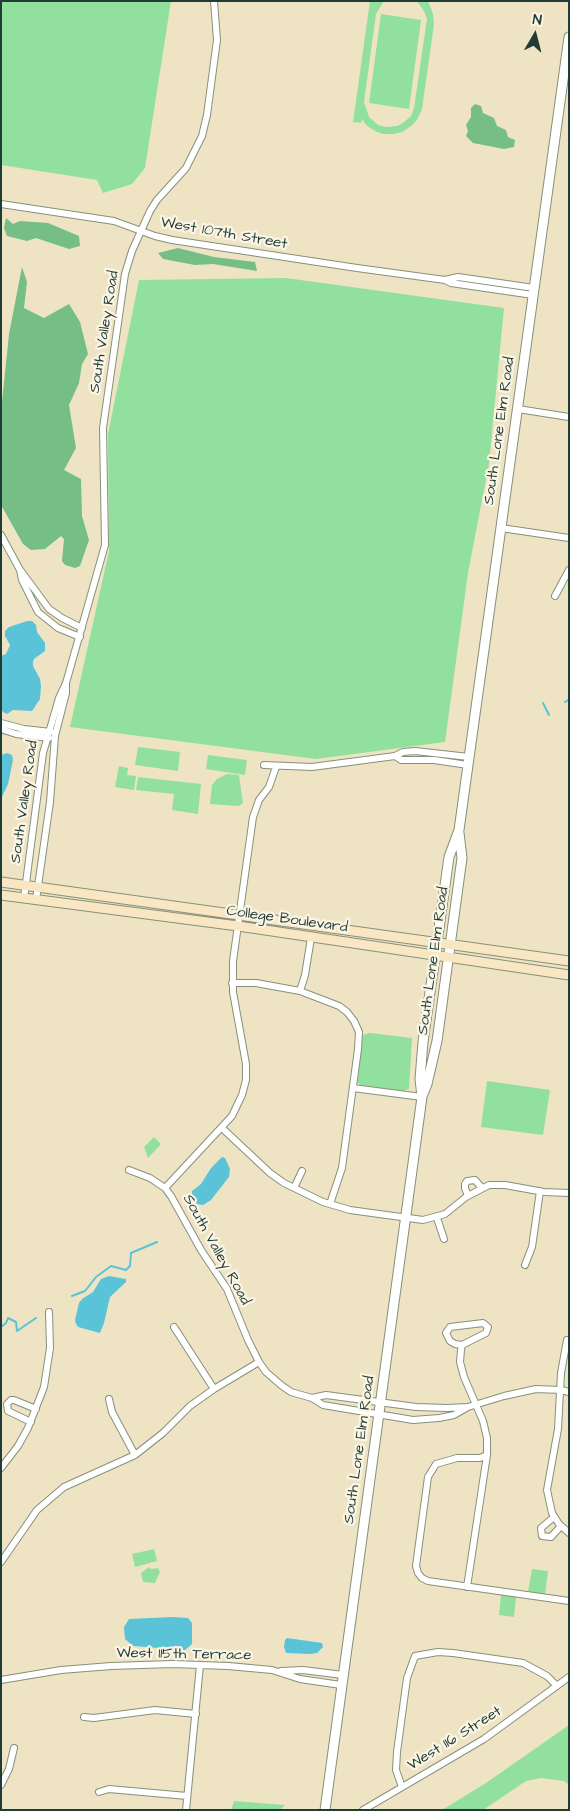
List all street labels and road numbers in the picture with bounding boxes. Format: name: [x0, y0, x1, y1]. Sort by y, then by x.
street label: West 107th Street: [159, 214, 289, 254]
street label: South Valley Road: [86, 269, 124, 395]
street label: South Lone Elm Road: [481, 356, 519, 506]
street label: South Valley Road: [7, 739, 43, 865]
street label: South Lone Elm Road: [415, 886, 453, 1036]
street label: College Boulevard: [225, 903, 349, 937]
street label: South Valley Road: [178, 1192, 254, 1308]
street label: South Lone Elm Road: [341, 1375, 379, 1525]
street label: West 115th Terrace: [116, 1645, 252, 1665]
street label: West 116 Street: [405, 1703, 505, 1775]

